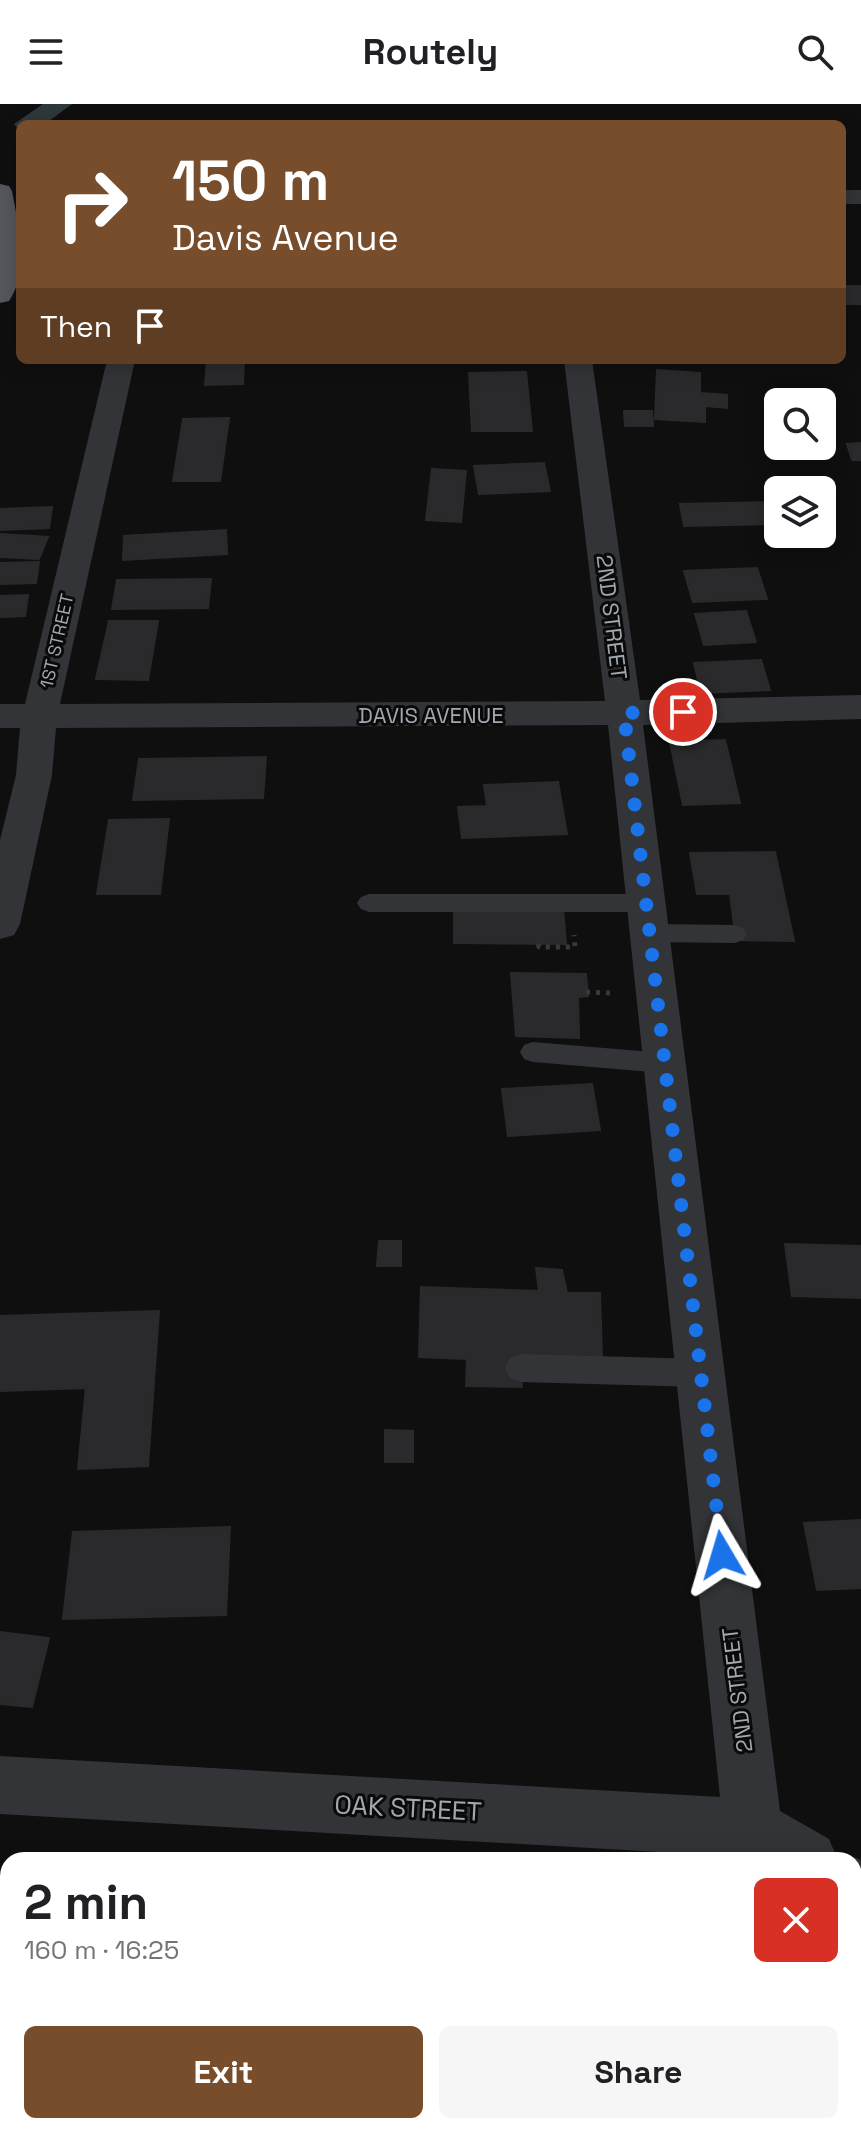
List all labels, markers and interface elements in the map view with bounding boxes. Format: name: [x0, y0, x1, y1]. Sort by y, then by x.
text: Routely: [363, 29, 498, 75]
icon: menu: [24, 30, 68, 74]
icon: search: [793, 30, 837, 74]
text: 150 m: [172, 145, 329, 216]
icon: right: [40, 152, 144, 256]
text: Davis Avenue: [172, 215, 399, 261]
icon: arrive: [128, 304, 172, 348]
text: Then: [40, 307, 112, 346]
map controls: [764, 388, 836, 548]
button: search: [764, 388, 836, 460]
button: layers: [764, 476, 836, 548]
street label: 2ND STREET: [590, 553, 634, 681]
street label: 1ST STREET: [35, 591, 79, 690]
pin: [649, 678, 717, 746]
icon: arrive: [661, 690, 705, 734]
street label: DAVIS AVENUE: [358, 701, 504, 729]
position arrow: [680, 1513, 764, 1597]
street label: 2ND STREET: [715, 1626, 759, 1754]
street label: OAK STREET: [333, 1787, 483, 1829]
text: 2 min: [24, 1872, 148, 1933]
button: close: [754, 1878, 838, 1962]
text: 160 m · 16:25: [24, 1933, 179, 1967]
button: Exit: [24, 2026, 423, 2118]
button: Share: [439, 2026, 838, 2118]

